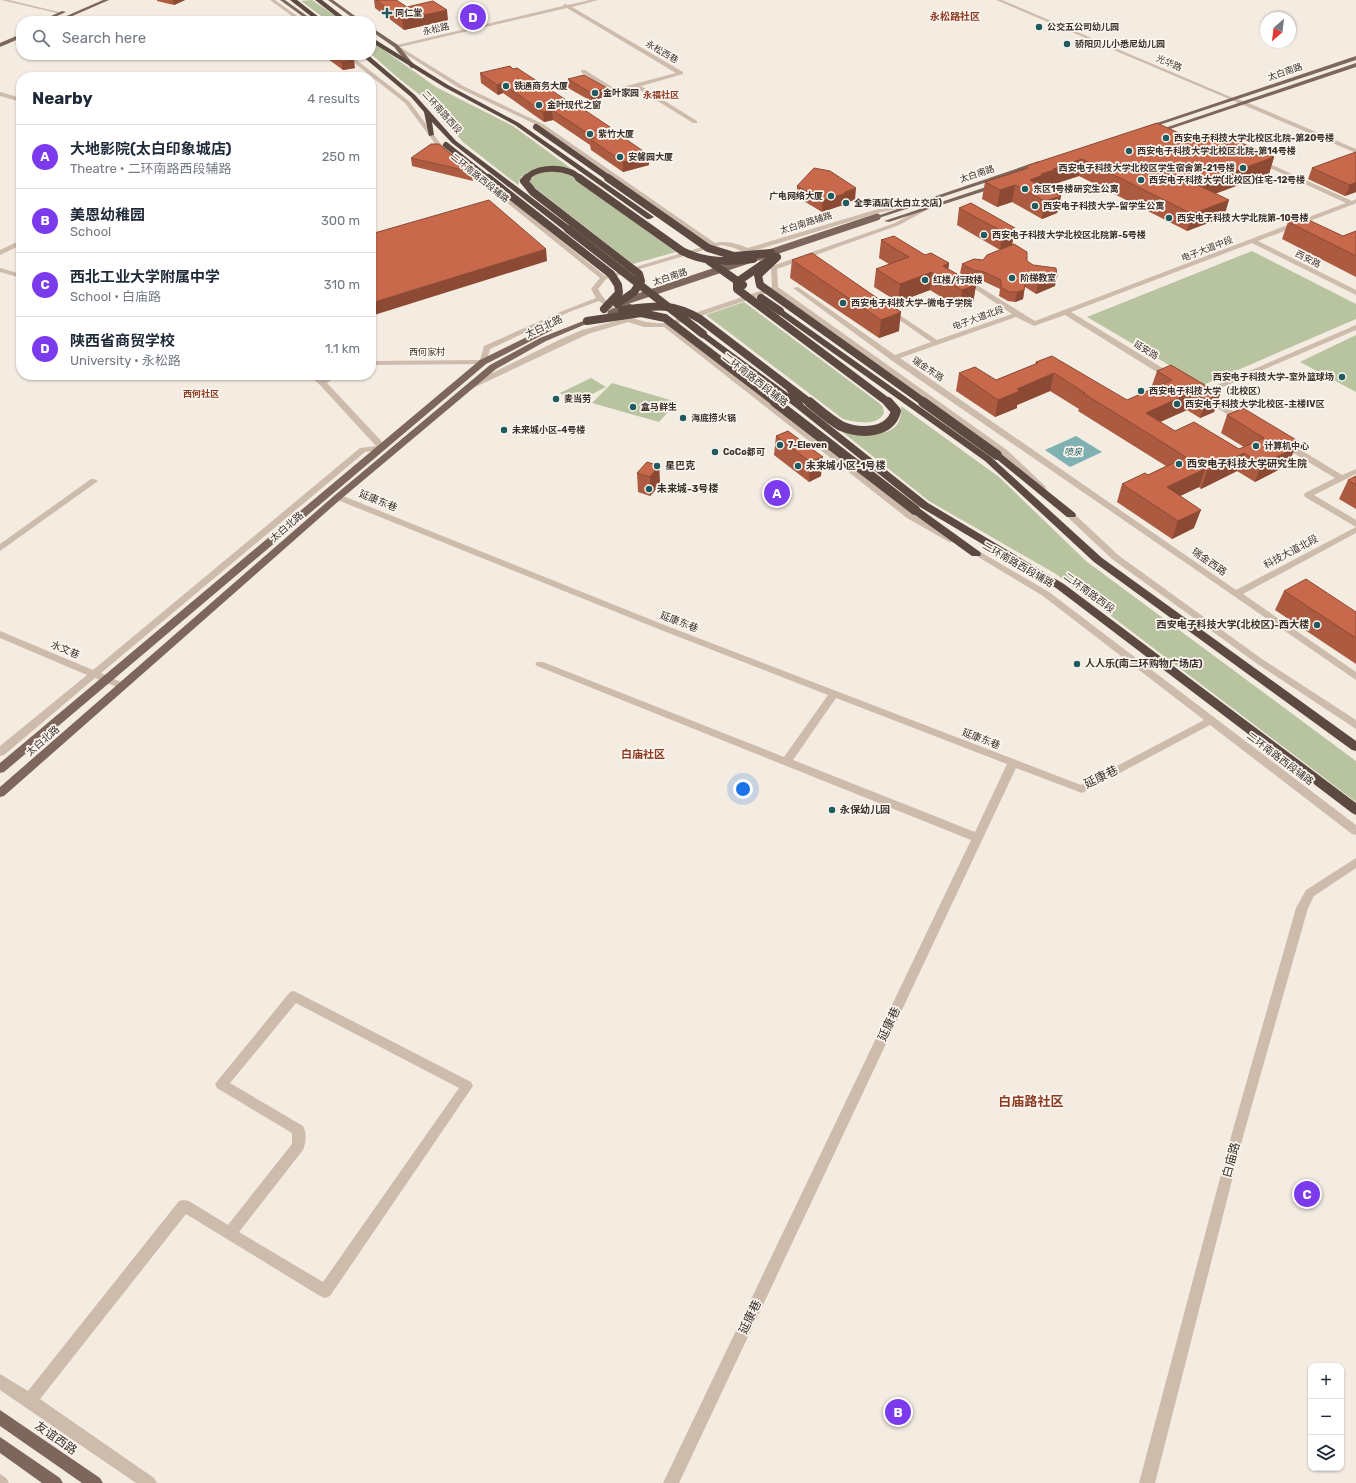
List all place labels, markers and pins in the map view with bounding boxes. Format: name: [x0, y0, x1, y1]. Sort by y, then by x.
pin: D: [460, 2, 486, 32]
marker: 同仁堂: [382, 8, 392, 18]
place label: 同仁堂: [395, 8, 422, 18]
marker: 公交五公司幼儿园: [1034, 22, 1044, 32]
place label: 公交五公司幼儿园: [1047, 22, 1119, 32]
marker: 骄阳贝儿小悉尼幼儿园: [1062, 39, 1072, 49]
place label: 骄阳贝儿小悉尼幼儿园: [1075, 39, 1165, 49]
place label: 铁通商务大厦: [514, 80, 568, 91]
marker: 铁通商务大厦: [501, 81, 511, 91]
marker: 金叶家园: [590, 88, 600, 98]
place label: 金叶家园: [603, 88, 639, 98]
place label: 金叶现代之窗: [547, 99, 602, 110]
marker: 金叶现代之窗: [534, 100, 544, 110]
marker: 紫竹大厦: [585, 129, 595, 139]
place label: 紫竹大厦: [598, 129, 634, 139]
place label: 西安电子科技大学北校区北院-第20号楼: [1174, 132, 1334, 143]
marker: 西安电子科技大学北校区北院-第20号楼: [1161, 133, 1171, 143]
place label: 西安电子科技大学北校区北院-第14号楼: [1137, 145, 1296, 156]
marker: 西安电子科技大学北校区北院-第14号楼: [1124, 146, 1134, 156]
marker: 安馨园大厦: [615, 152, 625, 162]
place label: 安馨园大厦: [628, 152, 673, 162]
place label: 西安电子科技大学北校区学生宿舍第-21号楼: [1059, 162, 1235, 173]
marker: 西安电子科技大学北校区学生宿舍第-21号楼: [1238, 163, 1248, 173]
place label: 西安电子科技大学(北校区)住宅-12号楼: [1149, 174, 1305, 185]
marker: 西安电子科技大学(北校区)住宅-12号楼: [1136, 175, 1146, 185]
marker: 东区1号楼研究生公寓: [1020, 184, 1030, 194]
place label: 东区1号楼研究生公寓: [1033, 184, 1118, 194]
place label: 广电网络大厦: [769, 191, 823, 201]
marker: 广电网络大厦: [826, 191, 836, 201]
place label: 全季酒店(太白立交店): [854, 197, 942, 208]
marker: 全季酒店(太白立交店): [841, 198, 851, 208]
marker: 西安电子科技大学-留学生公寓: [1030, 201, 1040, 211]
place label: 西安电子科技大学-留学生公寓: [1043, 201, 1164, 211]
marker: 西安电子科技大学北院第-10号楼: [1164, 213, 1174, 223]
place label: 西安电子科技大学北院第-10号楼: [1177, 213, 1309, 223]
place label: 西安电子科技大学北校区北院第-5号楼: [992, 229, 1146, 240]
marker: 西安电子科技大学北校区北院第-5号楼: [979, 230, 989, 240]
marker: 阶梯教室: [1007, 273, 1017, 283]
place label: 阶梯教室: [1020, 273, 1056, 283]
marker: 红楼/行政楼: [920, 275, 930, 285]
place label: 红楼/行政楼: [933, 275, 983, 285]
marker: 西安电子科技大学-微电子学院: [838, 298, 848, 308]
place label: 西安电子科技大学-微电子学院: [851, 298, 972, 308]
place label: 西安电子科技大学-室外篮球场: [1213, 372, 1334, 382]
marker: 西安电子科技大学-室外篮球场: [1337, 372, 1347, 382]
place label: 西安电子科技大学（北校区）: [1149, 385, 1266, 396]
marker: 西安电子科技大学（北校区）: [1136, 386, 1146, 396]
marker: 麦当劳: [551, 394, 561, 404]
place label: 麦当劳: [564, 394, 591, 404]
place label: 西安电子科技大学北校区-主楼IV区: [1185, 398, 1324, 409]
marker: 西安电子科技大学北校区-主楼IV区: [1172, 399, 1182, 409]
marker: 盒马鲜生: [628, 402, 638, 412]
place label: 盒马鲜生: [641, 402, 677, 412]
marker: 海底捞火锅: [678, 413, 688, 423]
place label: 海底捞火锅: [691, 413, 736, 423]
place label: 未来城小区-4号楼: [512, 424, 585, 435]
marker: 未来城小区-4号楼: [499, 425, 509, 435]
marker: 7-Eleven: [775, 440, 785, 450]
place label: 7-Eleven: [788, 440, 827, 450]
marker: 计算机中心: [1251, 441, 1261, 451]
place label: 计算机中心: [1264, 441, 1309, 451]
marker: CoCo都可: [710, 447, 720, 457]
place label: CoCo都可: [723, 447, 765, 457]
place label: 西安电子科技大学研究生院: [1187, 458, 1307, 470]
place label: 未来城小区-1号楼: [805, 459, 885, 472]
marker: 西安电子科技大学研究生院: [1174, 459, 1184, 469]
place label: 星巴克: [665, 460, 695, 472]
marker: 星巴克: [652, 461, 662, 471]
marker: 未来城小区-1号楼: [793, 461, 803, 471]
pin: A: [764, 478, 790, 508]
place label: 未来城-3号楼: [656, 482, 718, 495]
marker: 未来城-3号楼: [644, 484, 654, 494]
place label: 西安电子科技大学(北校区)-西大楼: [1157, 618, 1309, 631]
marker: 西安电子科技大学(北校区)-西大楼: [1312, 620, 1322, 630]
place label: 人人乐(南二环购物广场店): [1085, 658, 1203, 670]
marker: 人人乐(南二环购物广场店): [1072, 659, 1082, 669]
place label: 永保幼儿园: [840, 803, 890, 816]
marker: 永保幼儿园: [827, 805, 837, 815]
pin: C: [1294, 1179, 1320, 1209]
pin: B: [885, 1397, 911, 1427]

